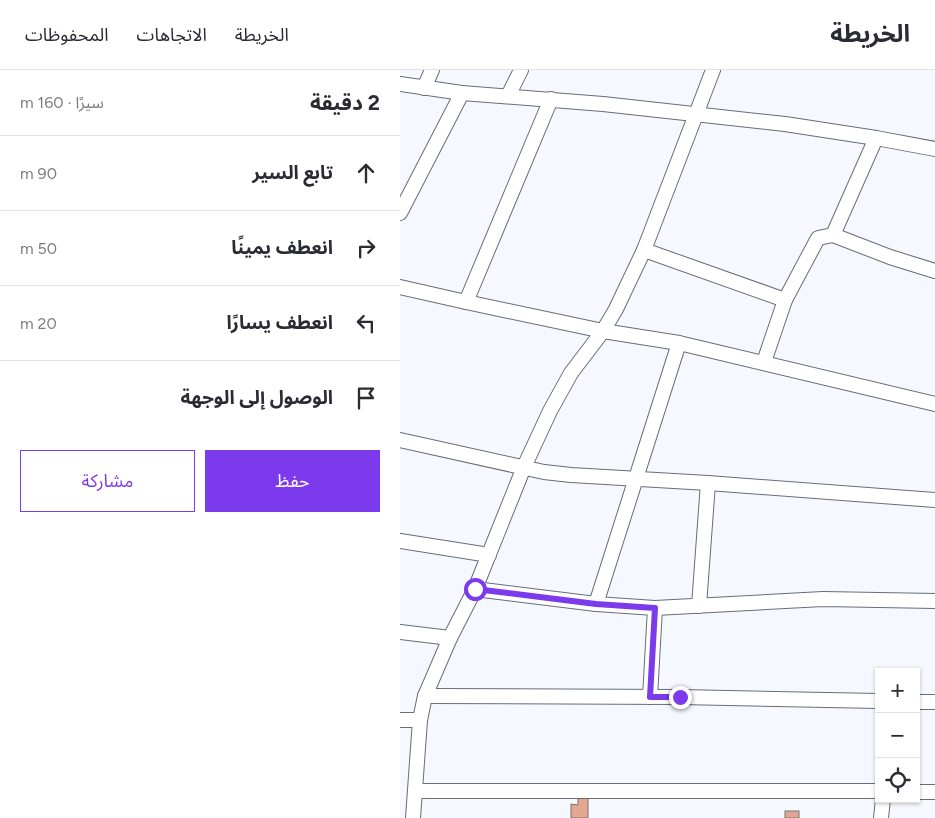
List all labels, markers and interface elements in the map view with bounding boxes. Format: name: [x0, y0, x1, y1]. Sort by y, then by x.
text: الخريطة: [830, 19, 910, 48]
text: المحفوظات: [25, 24, 109, 46]
text: الاتجاهات: [137, 24, 207, 46]
text: الخريطة: [235, 24, 289, 46]
text: 2 دقيقة: [310, 90, 380, 115]
text: سيرًا · 160 m: [20, 93, 104, 112]
icon: ahead: [352, 159, 380, 187]
text: تابع السير: [252, 161, 333, 184]
text: 90 m: [20, 164, 57, 183]
icon: right: [352, 234, 380, 262]
text: انعطف يمينًا: [231, 236, 333, 259]
text: 50 m: [20, 239, 57, 258]
icon: left: [352, 309, 380, 337]
text: انعطف يسارًا: [226, 311, 333, 334]
text: 20 m: [20, 314, 57, 333]
icon: arrive: [352, 384, 380, 412]
text: الوصول إلى الوجهة: [180, 386, 333, 409]
button: مشاركة: [20, 450, 195, 512]
button: حفظ: [205, 450, 380, 512]
route start: [464, 578, 487, 601]
map controls: [875, 668, 920, 803]
button: +: [875, 668, 920, 713]
route end: [669, 686, 692, 709]
button: −: [875, 713, 920, 758]
button: locate: [875, 758, 920, 803]

